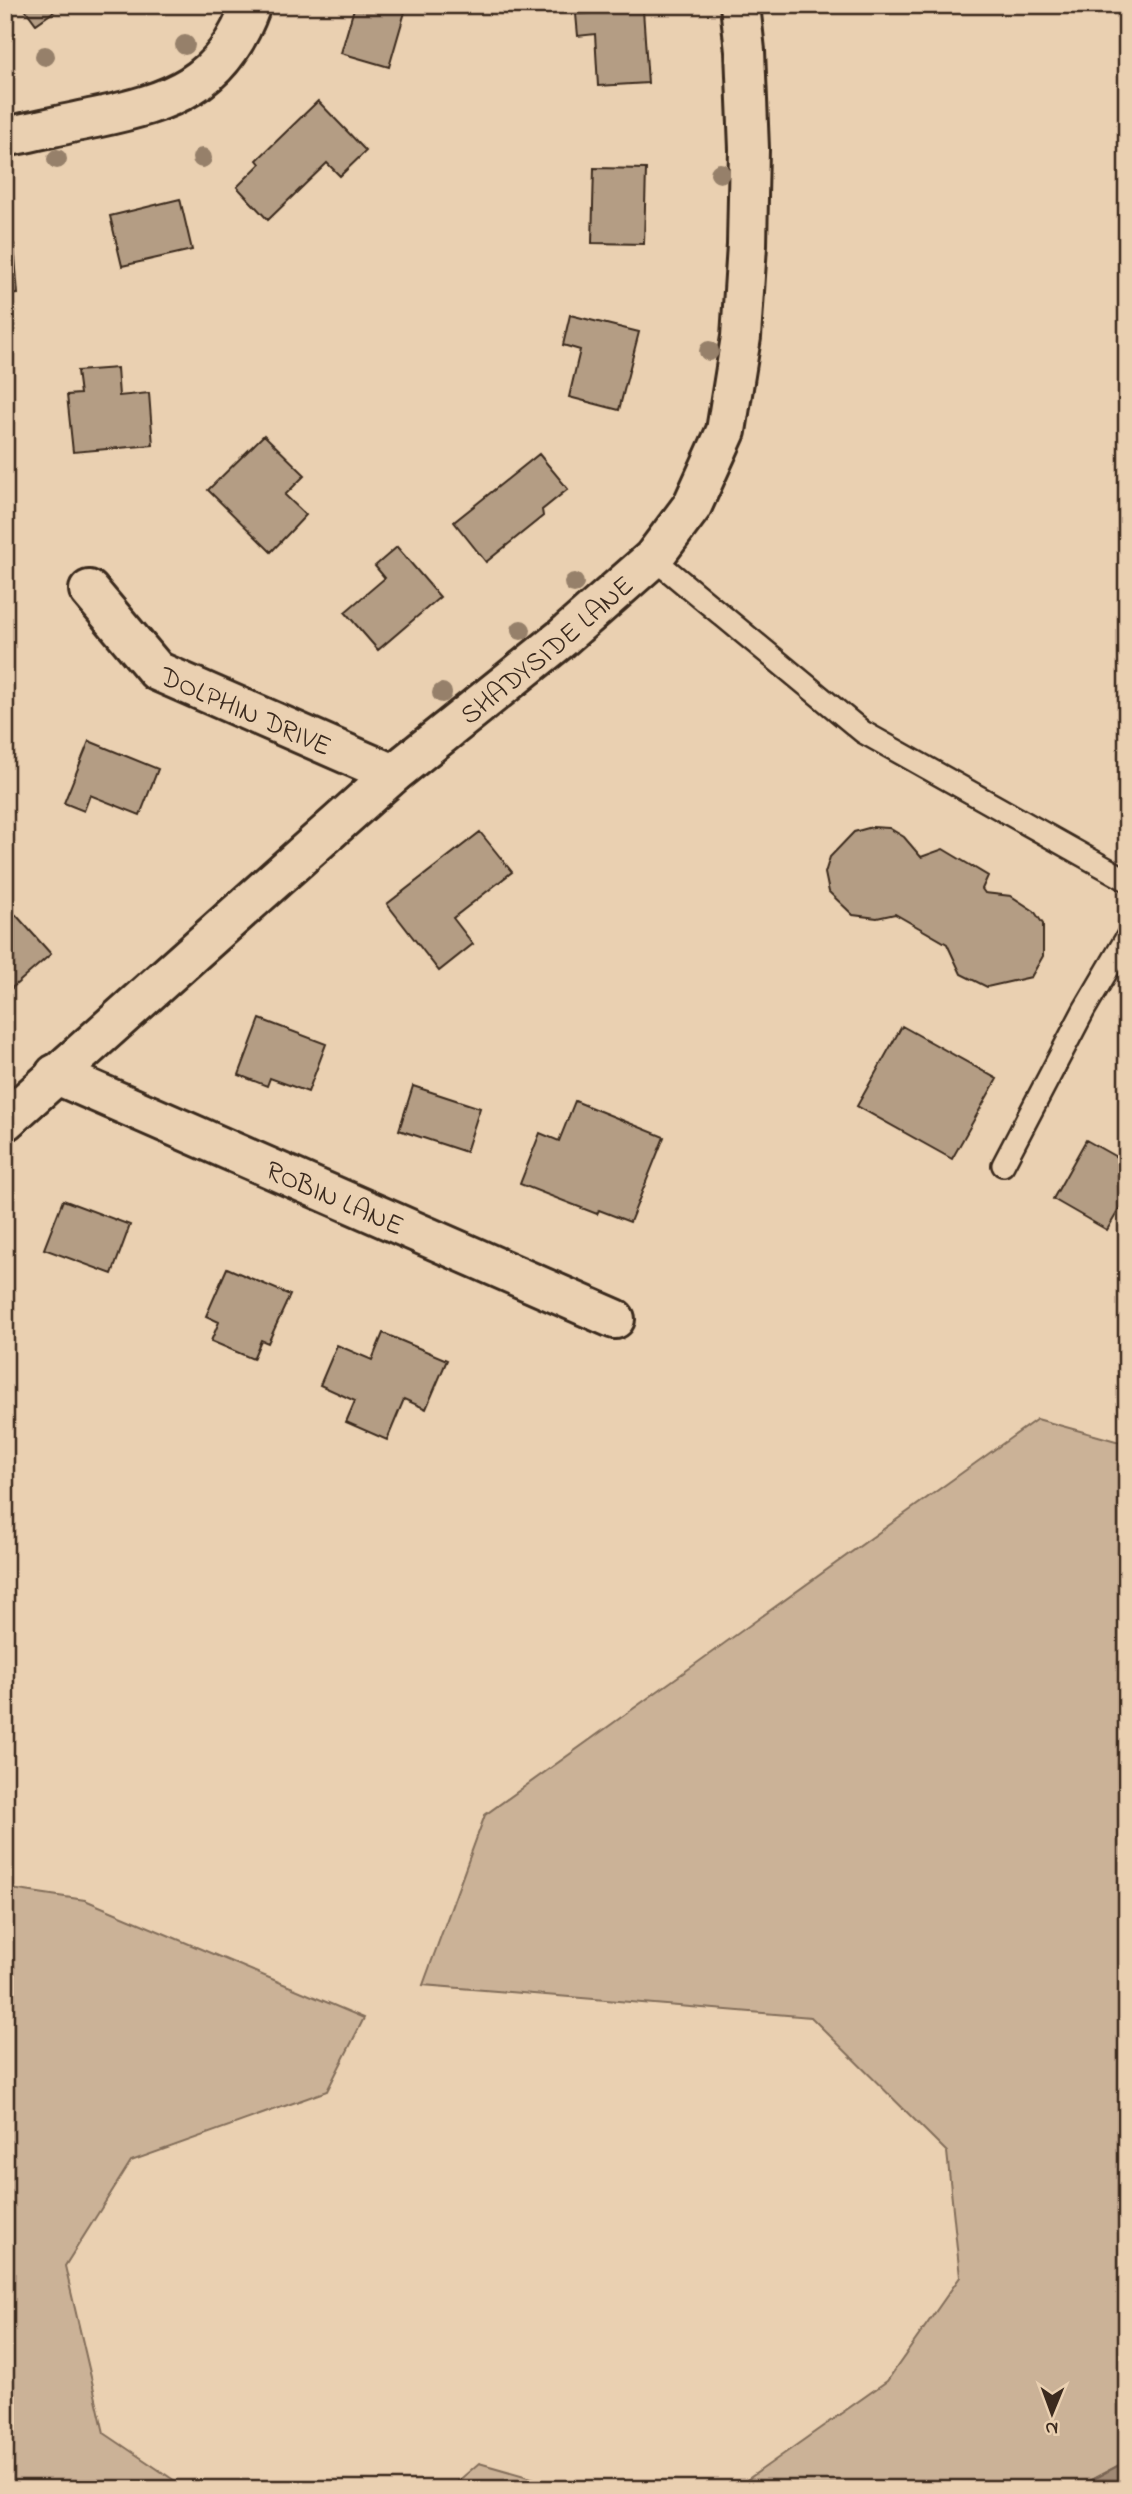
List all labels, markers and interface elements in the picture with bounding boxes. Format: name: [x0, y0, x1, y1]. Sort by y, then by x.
street label: SHADYSIDE LANE: [452, 567, 644, 737]
street label: DOLPHIN DRIVE: [151, 657, 337, 769]
street label: ROBIN LANE: [258, 1152, 410, 1248]
north arrow: [1016, 2378, 1086, 2448]
text: N: [1045, 2414, 1058, 2441]

